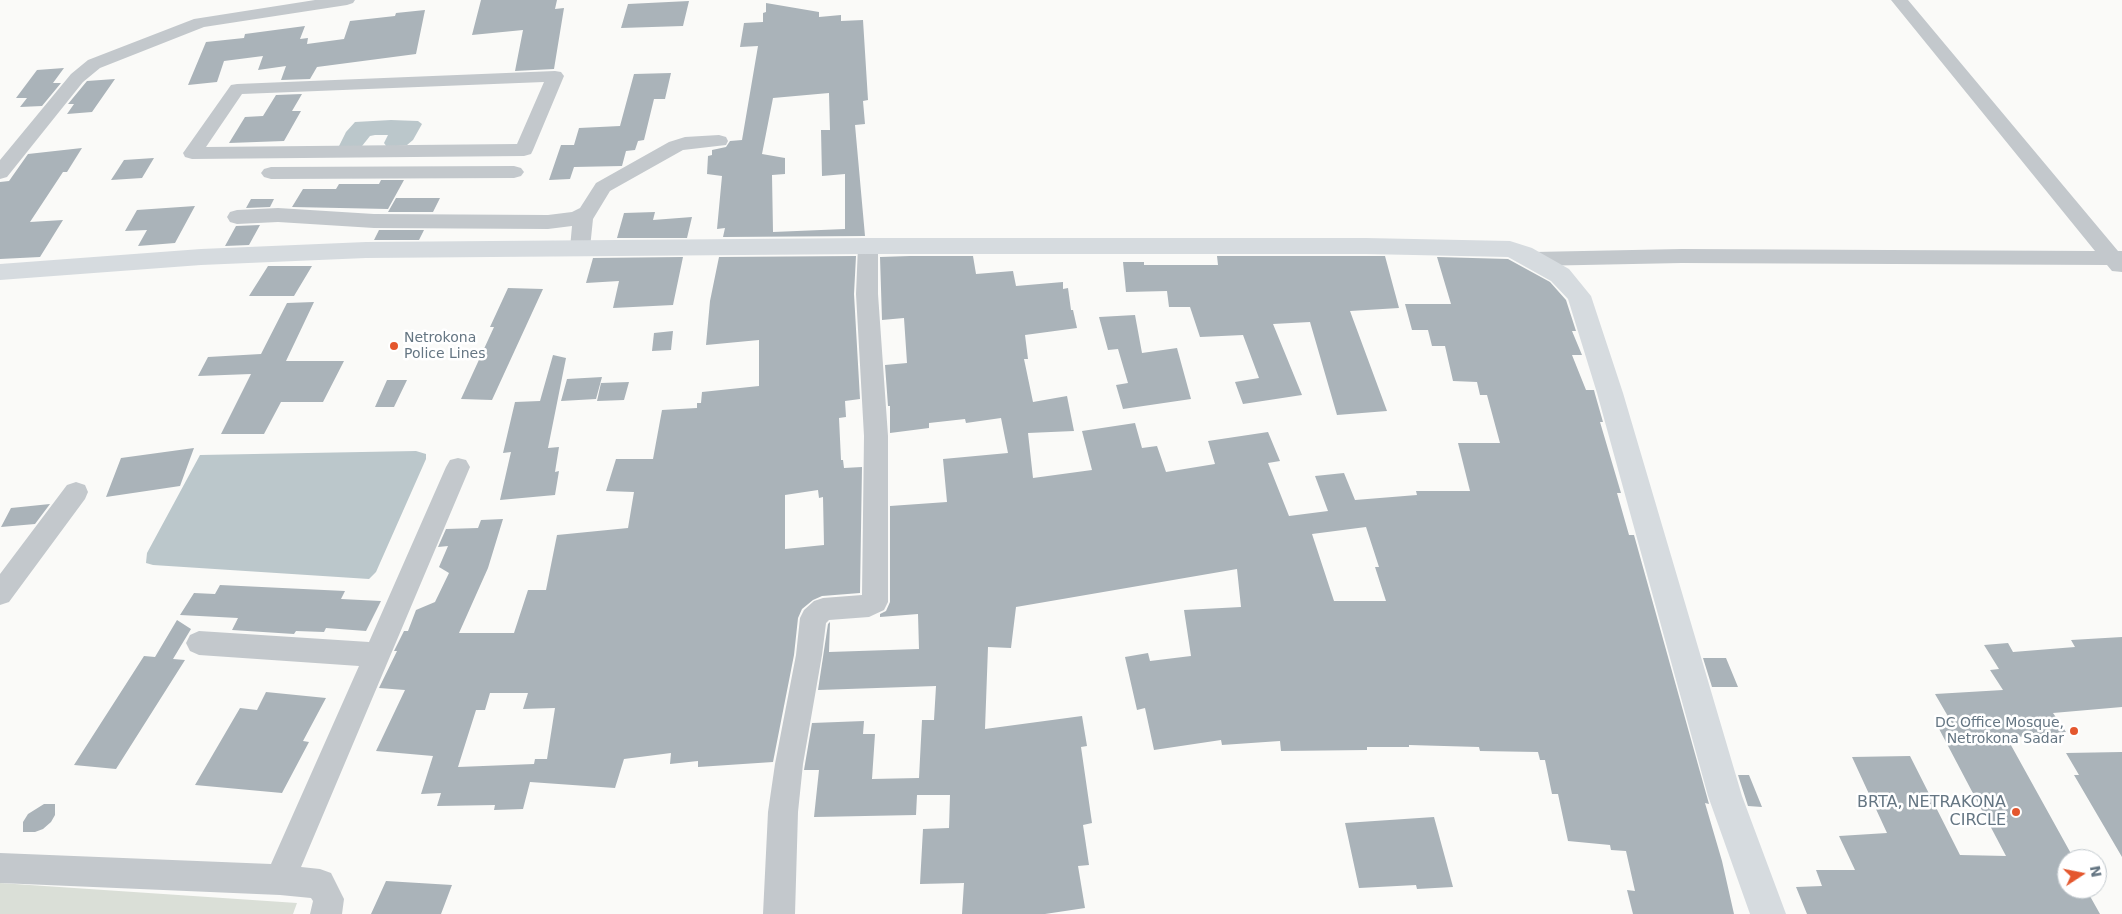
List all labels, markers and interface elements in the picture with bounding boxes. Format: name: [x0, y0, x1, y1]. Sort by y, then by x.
place label: Netrokona Police Lines: [404, 330, 486, 362]
marker: Netrokona Police Lines: [388, 340, 400, 352]
place label: DC Office Mosque, Netrokona Sadar: [1935, 715, 2064, 748]
marker: DC Office Mosque, Netrokona Sadar: [2068, 725, 2080, 737]
place label: BRTA, NETRAKONA CIRCLE: [1857, 793, 2006, 831]
marker: BRTA, NETRAKONA CIRCLE: [2010, 806, 2022, 818]
north arrow: [2057, 849, 2107, 899]
text: N: [2087, 864, 2105, 879]

